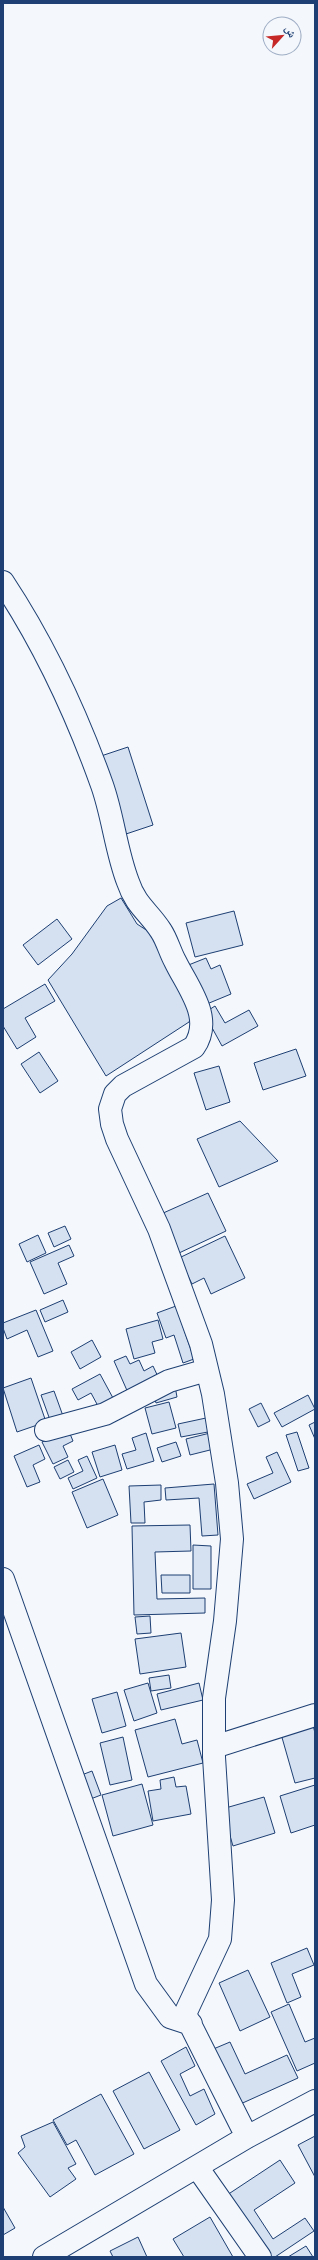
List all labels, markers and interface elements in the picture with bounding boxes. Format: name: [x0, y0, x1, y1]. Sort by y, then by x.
north arrow: [262, 16, 302, 56]
text: ش: [281, 24, 299, 41]

